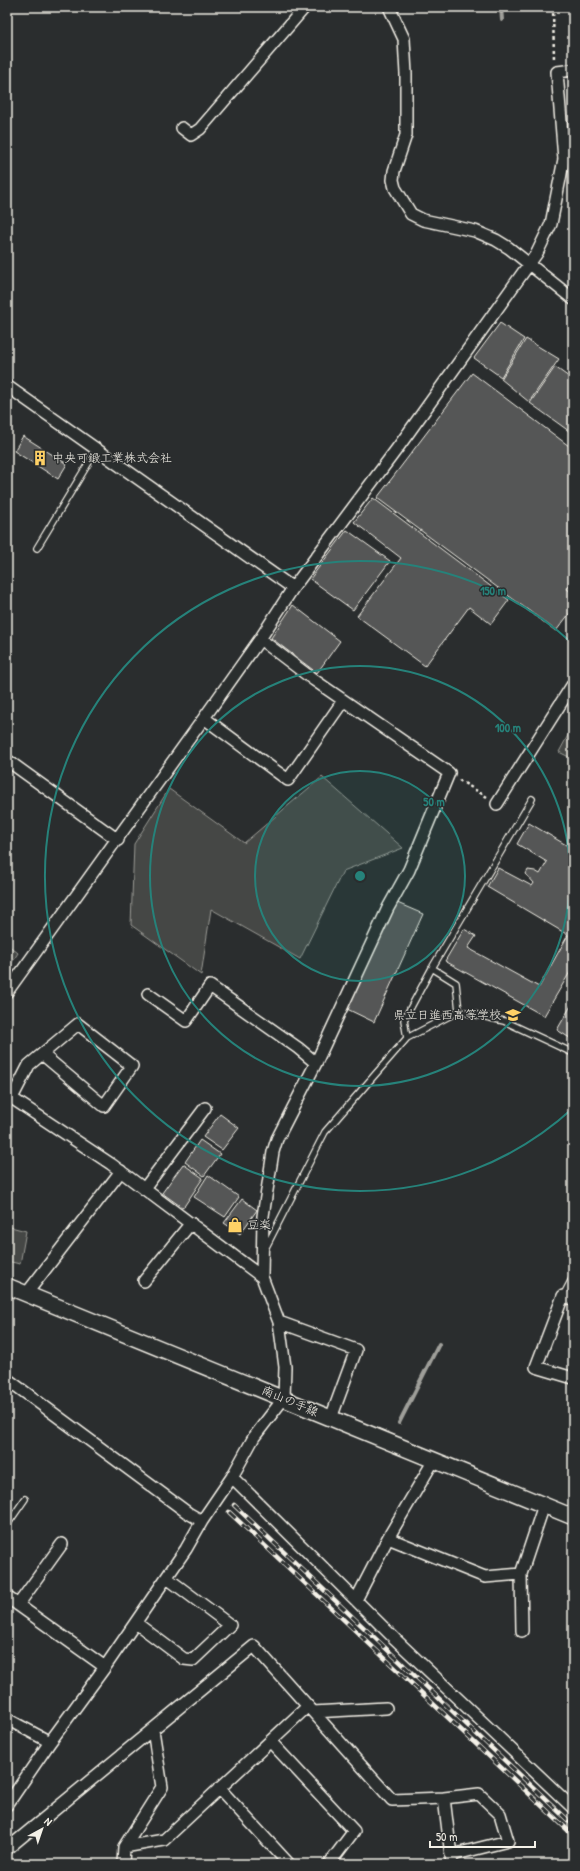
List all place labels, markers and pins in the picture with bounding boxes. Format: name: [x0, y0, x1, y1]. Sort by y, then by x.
building icon: 中央可鍛工業株式会社: [31, 449, 49, 467]
place label: 中央可鍛工業株式会社: [52, 449, 172, 466]
centre of rings: [353, 869, 367, 883]
place label: 県立日進西高等学校: [393, 1006, 501, 1023]
school or university icon: 県立日進西高等学校: [504, 1006, 522, 1024]
shop icon: 豆楽: [226, 1216, 244, 1234]
place label: 豆楽: [247, 1216, 271, 1233]

